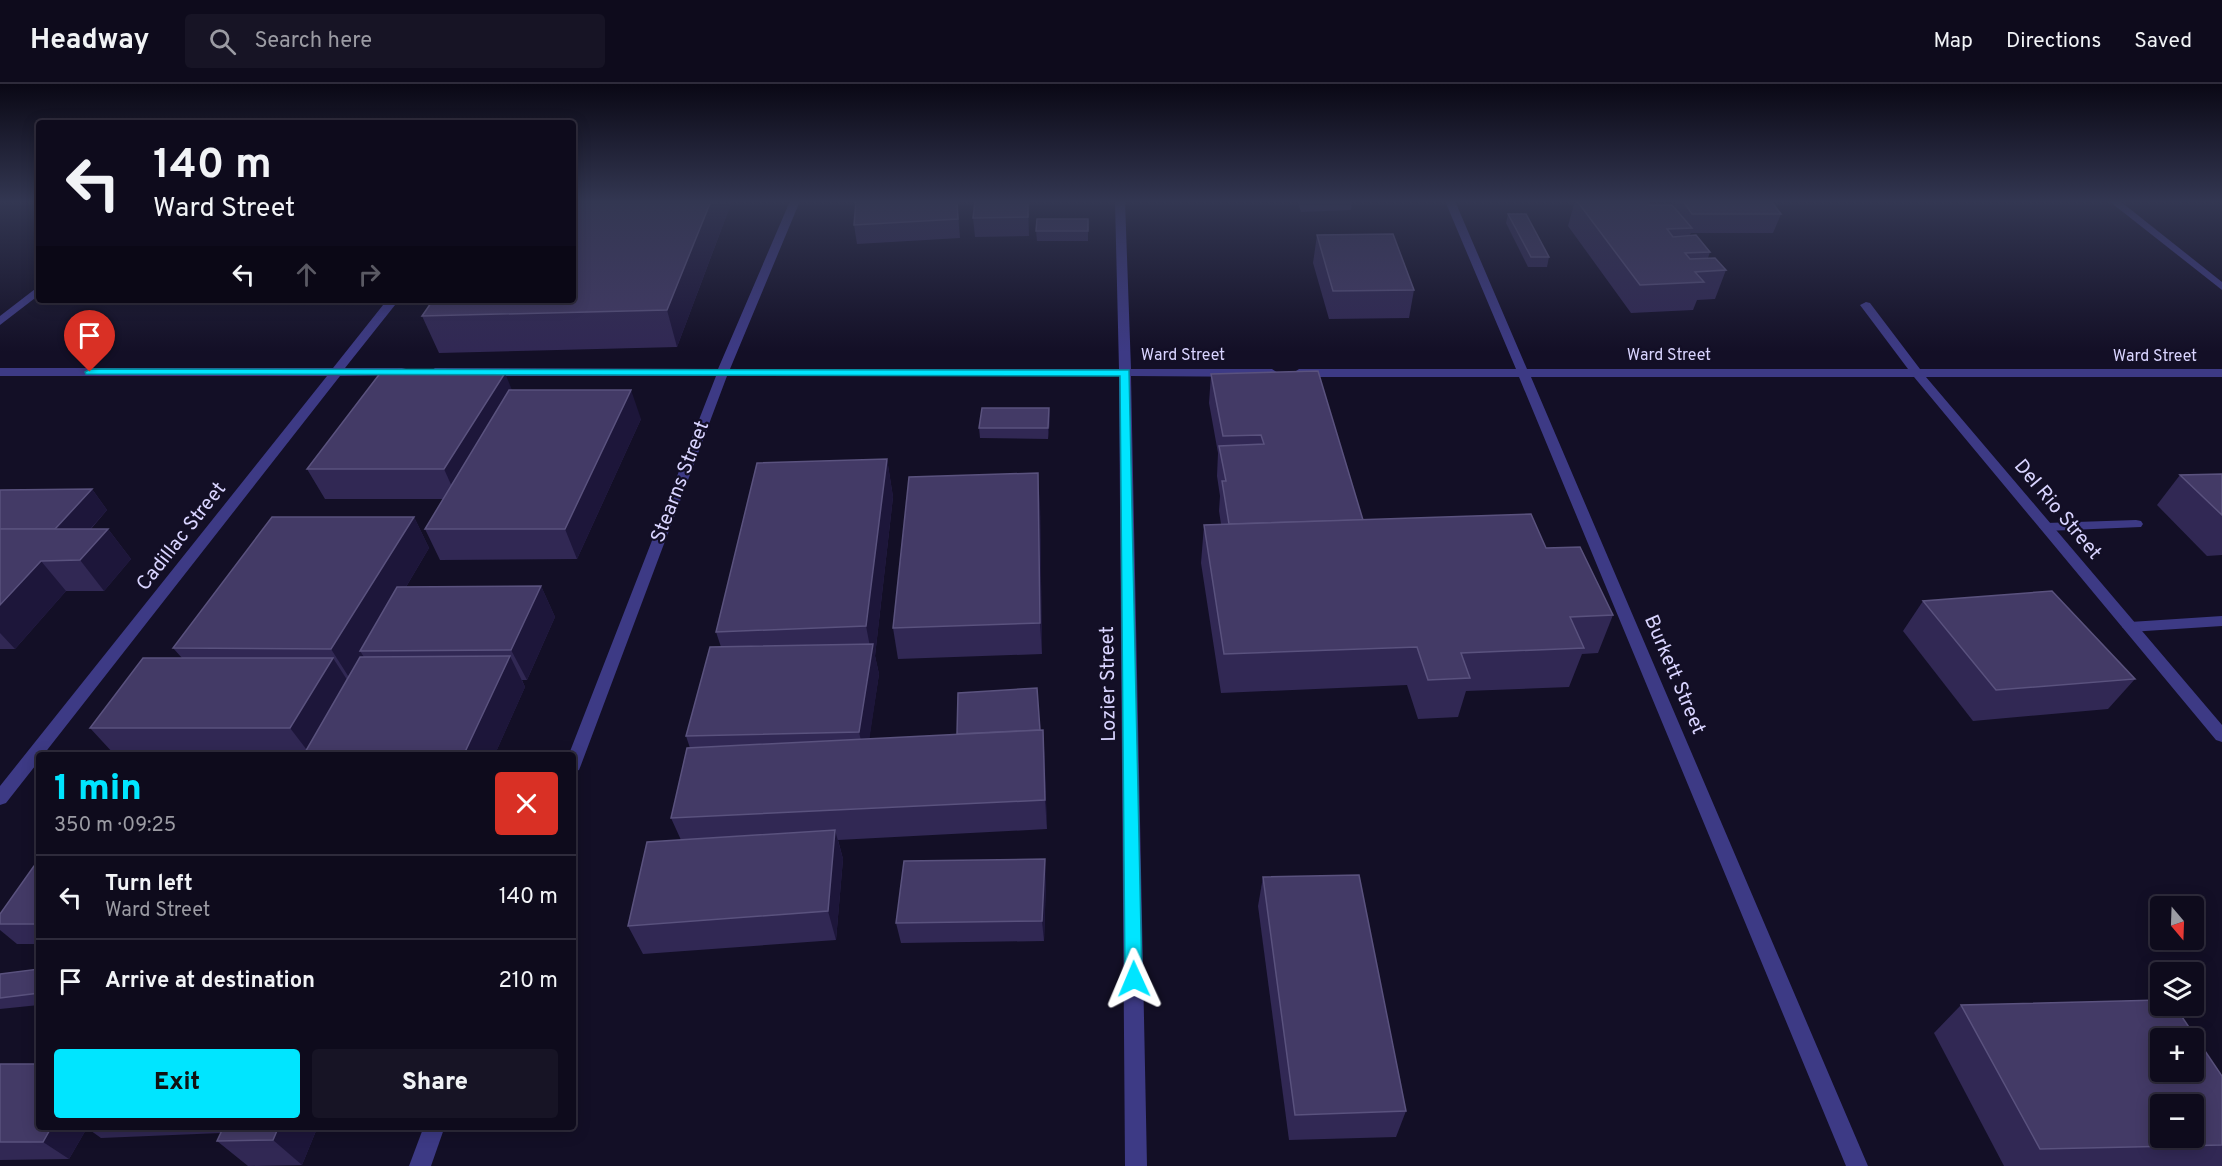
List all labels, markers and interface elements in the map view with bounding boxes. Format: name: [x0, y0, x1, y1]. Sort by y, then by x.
search box: [185, 14, 605, 68]
text: Headway: [30, 23, 149, 59]
icon: search: [206, 25, 239, 58]
text: Search here: [254, 28, 372, 55]
text: Map: [1933, 28, 1973, 55]
text: Directions: [2006, 28, 2101, 55]
text: Saved: [2134, 28, 2192, 55]
text: 140 m: [153, 140, 272, 193]
icon: left: [54, 144, 132, 222]
text: Ward Street: [153, 192, 295, 226]
icon: left: [227, 258, 260, 291]
icon: ahead: [290, 258, 323, 291]
icon: right: [353, 258, 386, 291]
pin: [64, 310, 115, 372]
icon: arrive: [73, 319, 106, 352]
street label: Ward Street: [1141, 346, 1225, 366]
street label: Ward Street: [1627, 346, 1711, 366]
street label: Ward Street: [2113, 347, 2197, 367]
street label: Stearns Street: [646, 417, 716, 547]
street label: Del Rio Street: [2007, 454, 2107, 566]
street label: Cadillac Street: [131, 477, 233, 597]
street label: Burkett Street: [1637, 611, 1711, 739]
street label: Lozier Street: [1095, 626, 1123, 742]
text: 1 min: [54, 767, 142, 813]
button: close: [495, 772, 558, 835]
text: 350 m · 09:25: [54, 813, 176, 839]
text: Turn left: [105, 871, 193, 898]
icon: left: [54, 881, 87, 914]
text: 140 m: [499, 884, 558, 911]
north arrow: [2150, 896, 2204, 950]
map controls: [2150, 896, 2204, 1148]
text: Ward Street: [105, 898, 210, 924]
position arrow: [1102, 947, 1166, 1011]
button: layers: [2150, 962, 2204, 1016]
icon: arrive: [54, 965, 87, 998]
text: Arrive at destination: [105, 968, 315, 995]
text: 210 m: [498, 968, 558, 995]
button: +: [2150, 1028, 2204, 1082]
button: Exit: [54, 1049, 300, 1118]
button: Share: [312, 1049, 558, 1118]
button: −: [2150, 1094, 2204, 1148]

